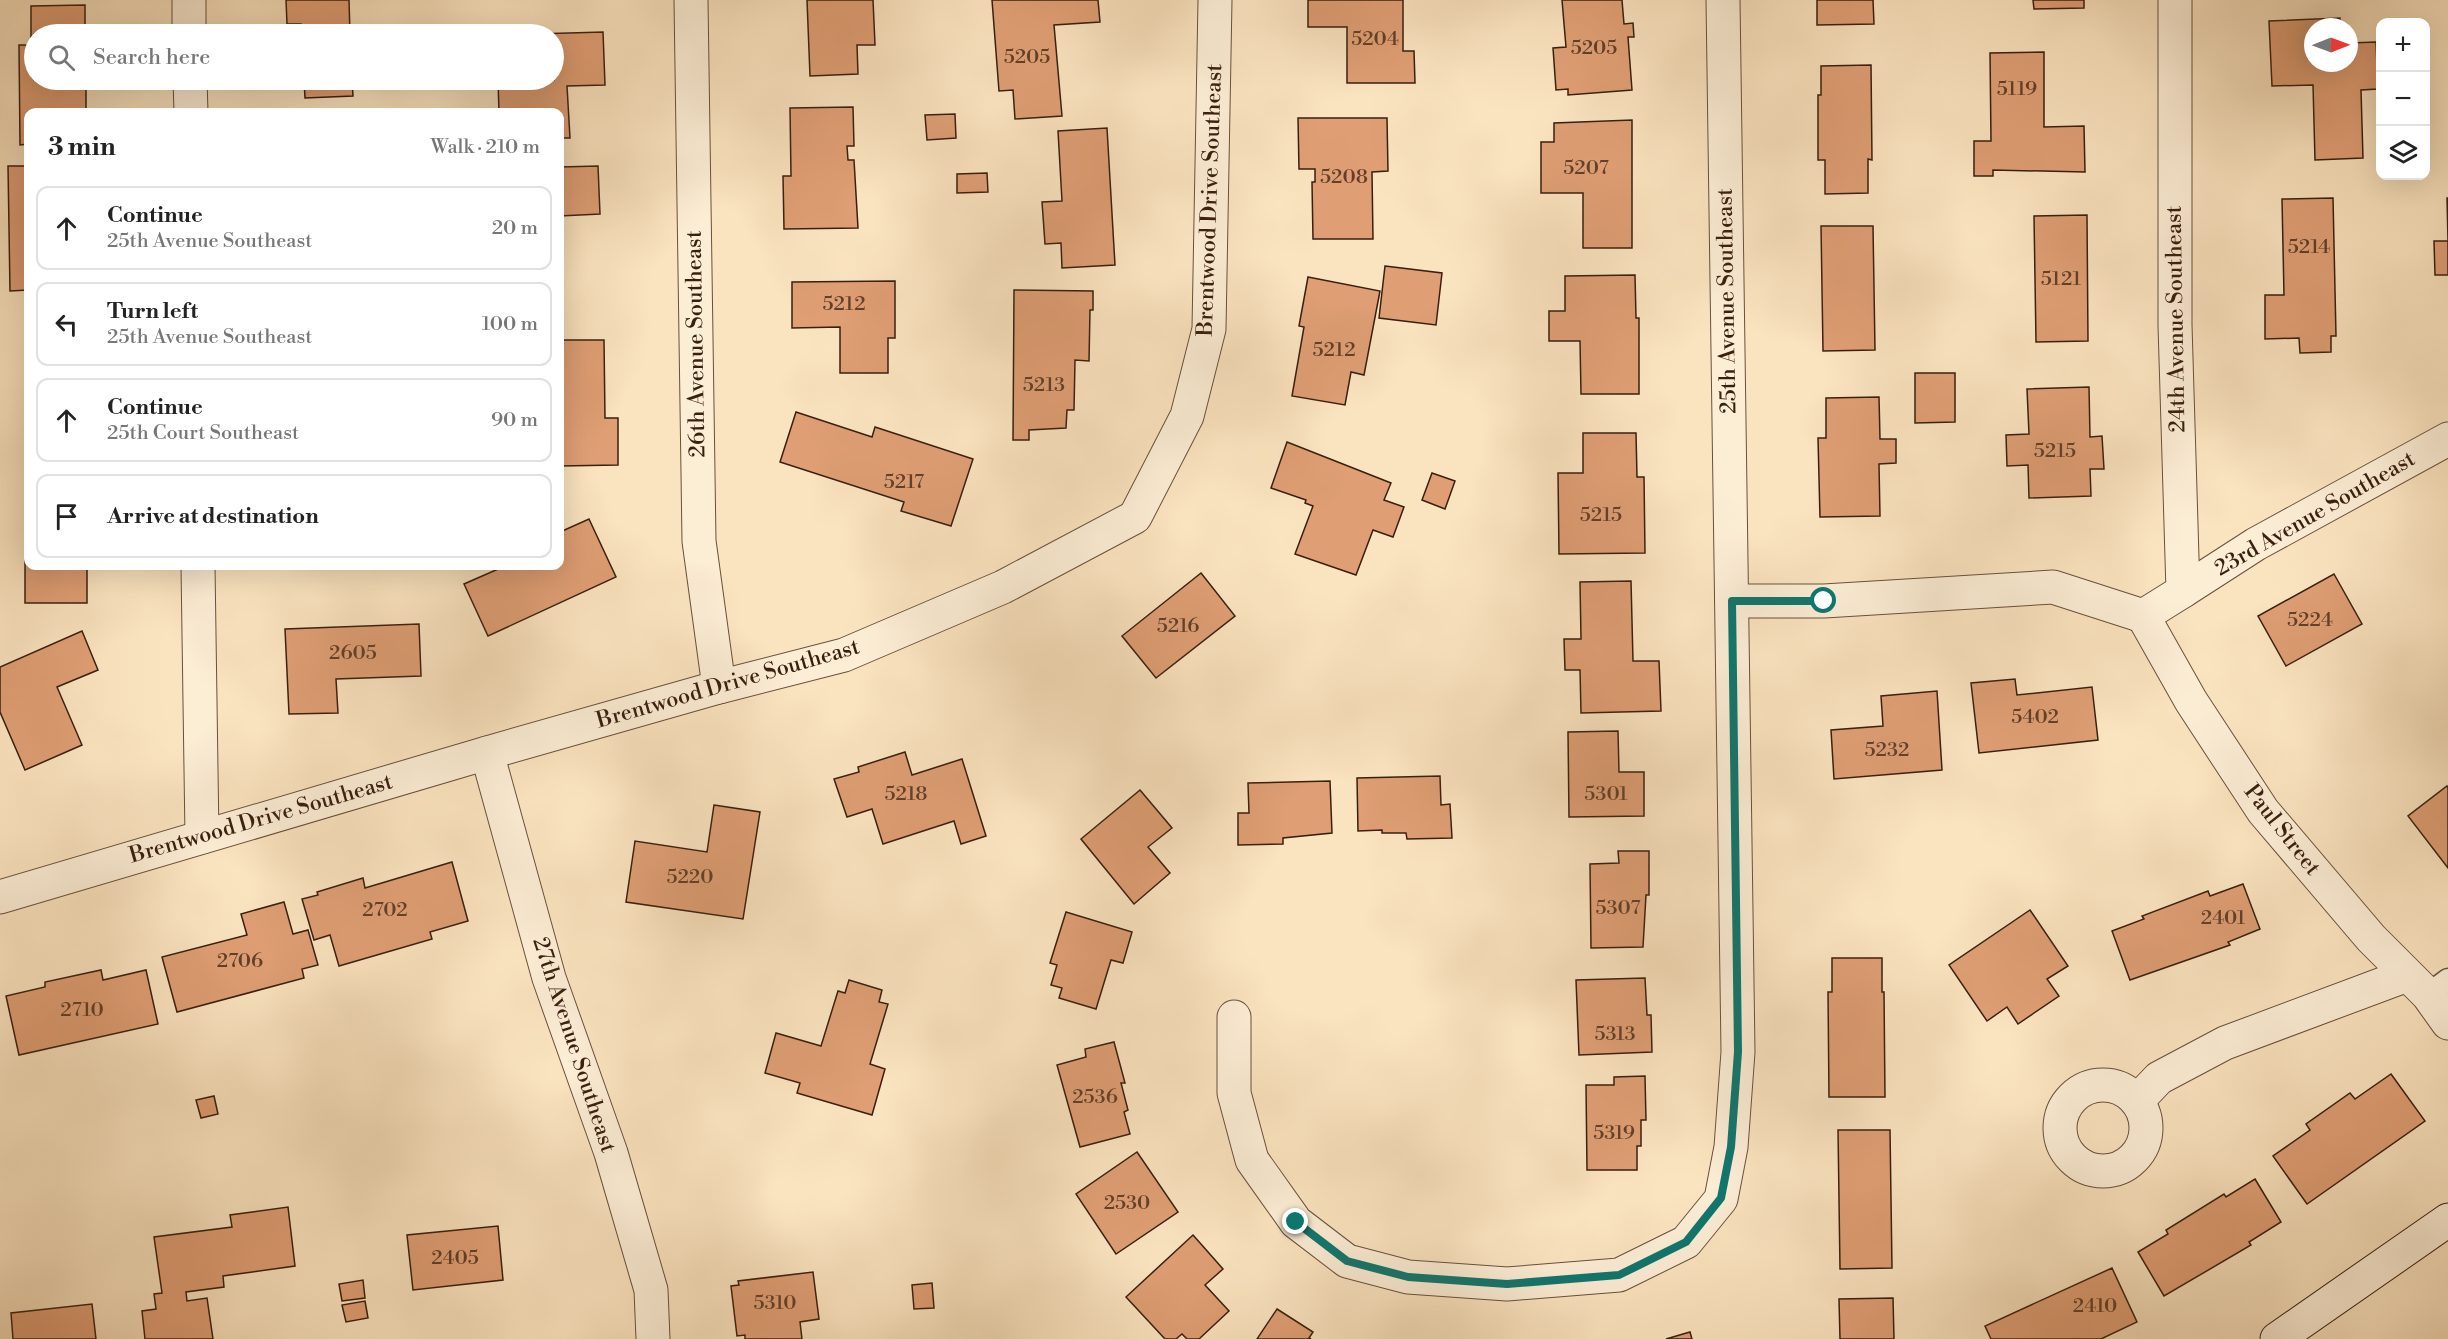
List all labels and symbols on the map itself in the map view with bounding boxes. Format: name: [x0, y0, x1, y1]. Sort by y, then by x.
north arrow: [2304, 18, 2358, 72]
house number: 5204: [1351, 27, 1399, 52]
house number: 5205: [1571, 36, 1617, 61]
house number: 5205: [1004, 45, 1050, 70]
street label: Brentwood Drive Southeast: [1192, 63, 1228, 338]
house number: 5119: [1997, 77, 2037, 102]
house number: 5207: [1563, 156, 1609, 181]
house number: 5208: [1320, 165, 1368, 190]
street label: 25th Avenue Southeast: [1712, 188, 1742, 414]
street label: 24th Avenue Southeast: [2161, 205, 2191, 433]
street label: 26th Avenue Southeast: [681, 230, 711, 458]
house number: 5214: [2288, 235, 2330, 260]
house number: 5121: [2041, 267, 2082, 292]
house number: 5212: [822, 292, 866, 317]
house number: 5212: [1312, 338, 1356, 363]
house number: 5213: [1023, 373, 1065, 398]
house number: 5215: [2034, 439, 2076, 464]
street label: 23rd Avenue Southeast: [2210, 446, 2420, 582]
house number: 5217: [884, 470, 924, 495]
house number: 5215: [1580, 503, 1622, 528]
route start: [1810, 587, 1836, 613]
house number: 5224: [2287, 608, 2333, 633]
house number: 5216: [1157, 614, 1199, 639]
street label: Brentwood Drive Southeast: [592, 633, 863, 735]
house number: 2605: [329, 641, 377, 666]
house number: 5402: [2011, 705, 2059, 730]
house number: 5232: [1865, 738, 1909, 763]
street label: Brentwood Drive Southeast: [125, 768, 396, 870]
street label: Paul Street: [2238, 779, 2326, 881]
house number: 5218: [884, 782, 928, 807]
house number: 5301: [1584, 782, 1628, 807]
house number: 5220: [666, 865, 714, 890]
house number: 5307: [1595, 896, 1641, 921]
house number: 2702: [362, 898, 408, 923]
house number: 2401: [2201, 906, 2246, 931]
street label: 27th Avenue Southeast: [526, 934, 622, 1156]
house number: 2706: [217, 949, 263, 974]
house number: 2710: [60, 998, 104, 1023]
house number: 5313: [1594, 1022, 1636, 1047]
house number: 2536: [1072, 1085, 1118, 1110]
house number: 5319: [1593, 1121, 1635, 1146]
house number: 2530: [1104, 1191, 1150, 1216]
route end: [1282, 1208, 1308, 1234]
house number: 2405: [431, 1246, 479, 1271]
house number: 5310: [754, 1291, 796, 1316]
house number: 2410: [2073, 1294, 2117, 1319]

